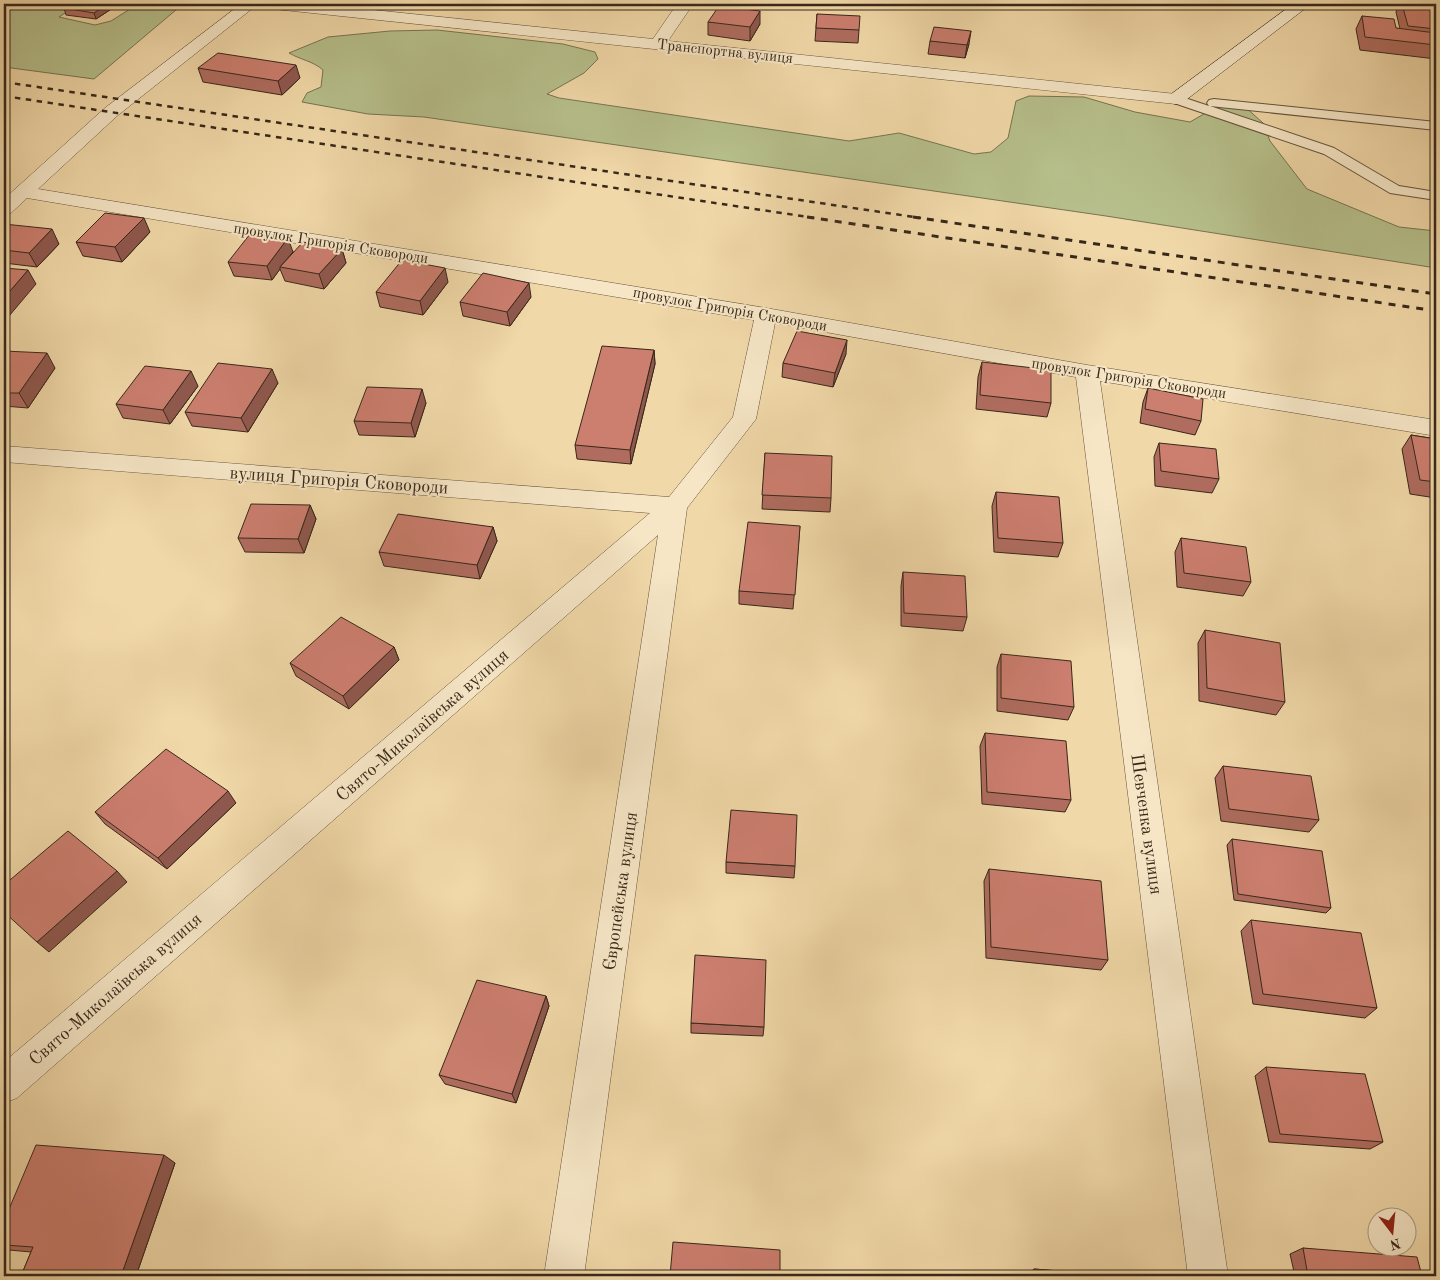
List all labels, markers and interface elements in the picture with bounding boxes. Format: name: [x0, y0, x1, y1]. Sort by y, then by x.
street label: Транспортна вулиця: [656, 38, 794, 67]
street label: провулок Григорія Сковороди: [232, 222, 429, 267]
street label: провулок Григорія Сковороди: [631, 286, 828, 335]
street label: провулок Григорія Сковороди: [1030, 357, 1227, 402]
street label: вулиця Григорія Сковороди: [229, 464, 449, 498]
street label: Свято-Миколаївська вулиця: [333, 646, 512, 805]
street label: Шевченка вулиця: [1127, 753, 1165, 896]
street label: Європейська вулиця: [601, 811, 641, 971]
street label: Свято-Миколаївська вулиця: [26, 910, 205, 1069]
north arrow: [1368, 1208, 1418, 1258]
text: N: [1388, 1235, 1402, 1252]

